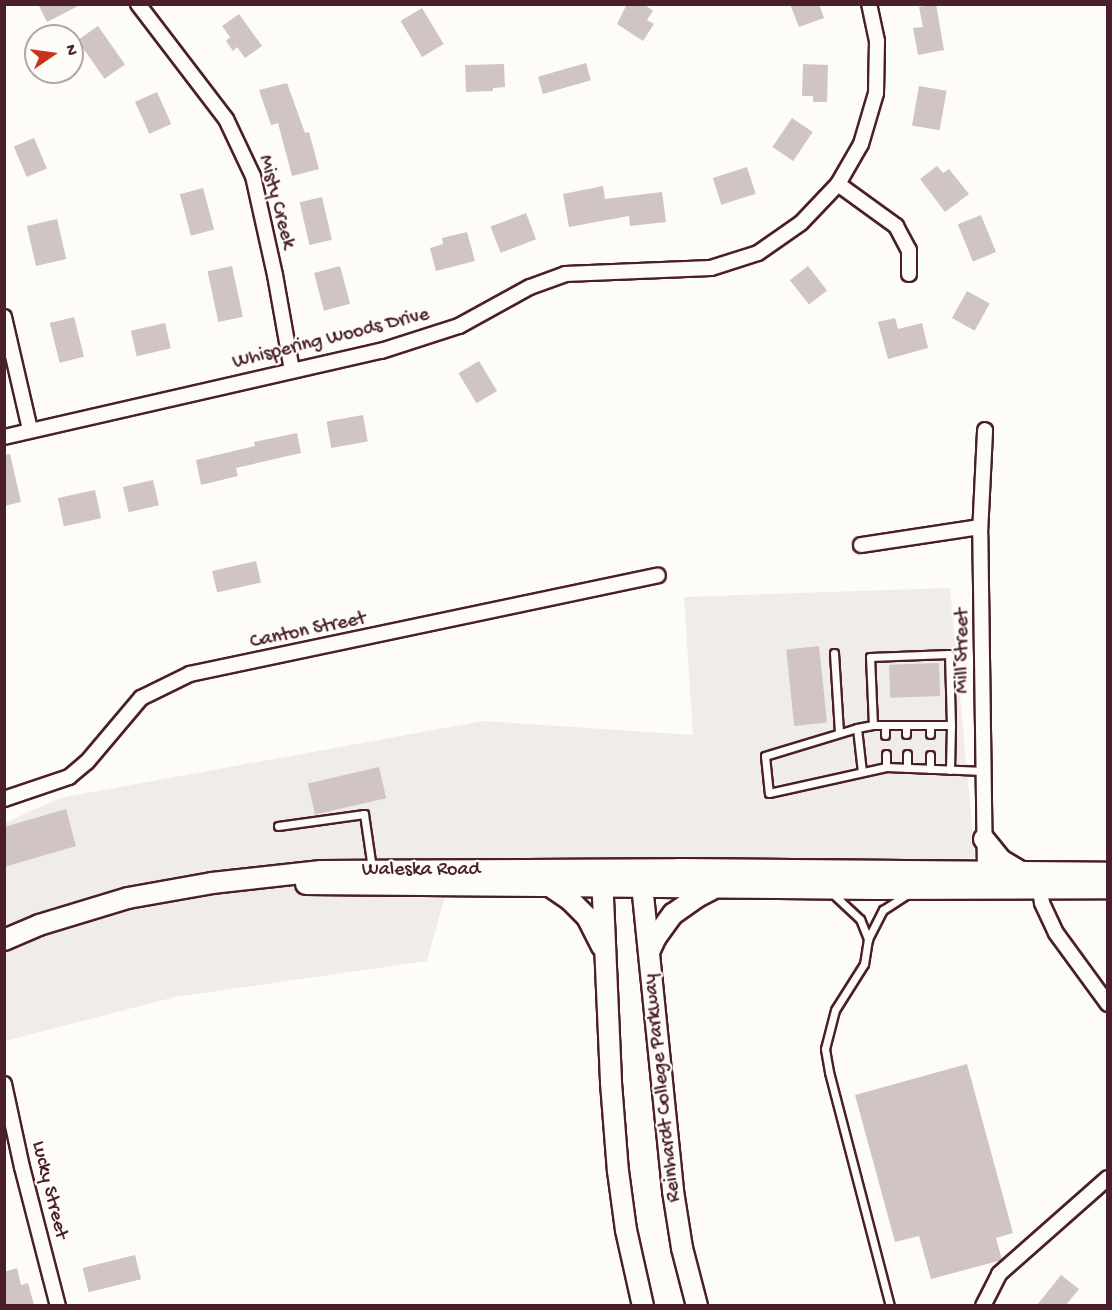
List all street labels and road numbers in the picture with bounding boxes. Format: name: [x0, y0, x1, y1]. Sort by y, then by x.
street label: Misty Creek: [252, 153, 300, 251]
street label: Whispering Woods Drive: [230, 303, 432, 375]
street label: Canton Street: [248, 607, 368, 655]
street label: Mill Street: [951, 608, 975, 694]
street label: Waleska Road: [362, 858, 480, 882]
street label: Reinhardt College Parkway: [639, 973, 687, 1203]
street label: Lucky Street: [25, 1138, 73, 1242]

